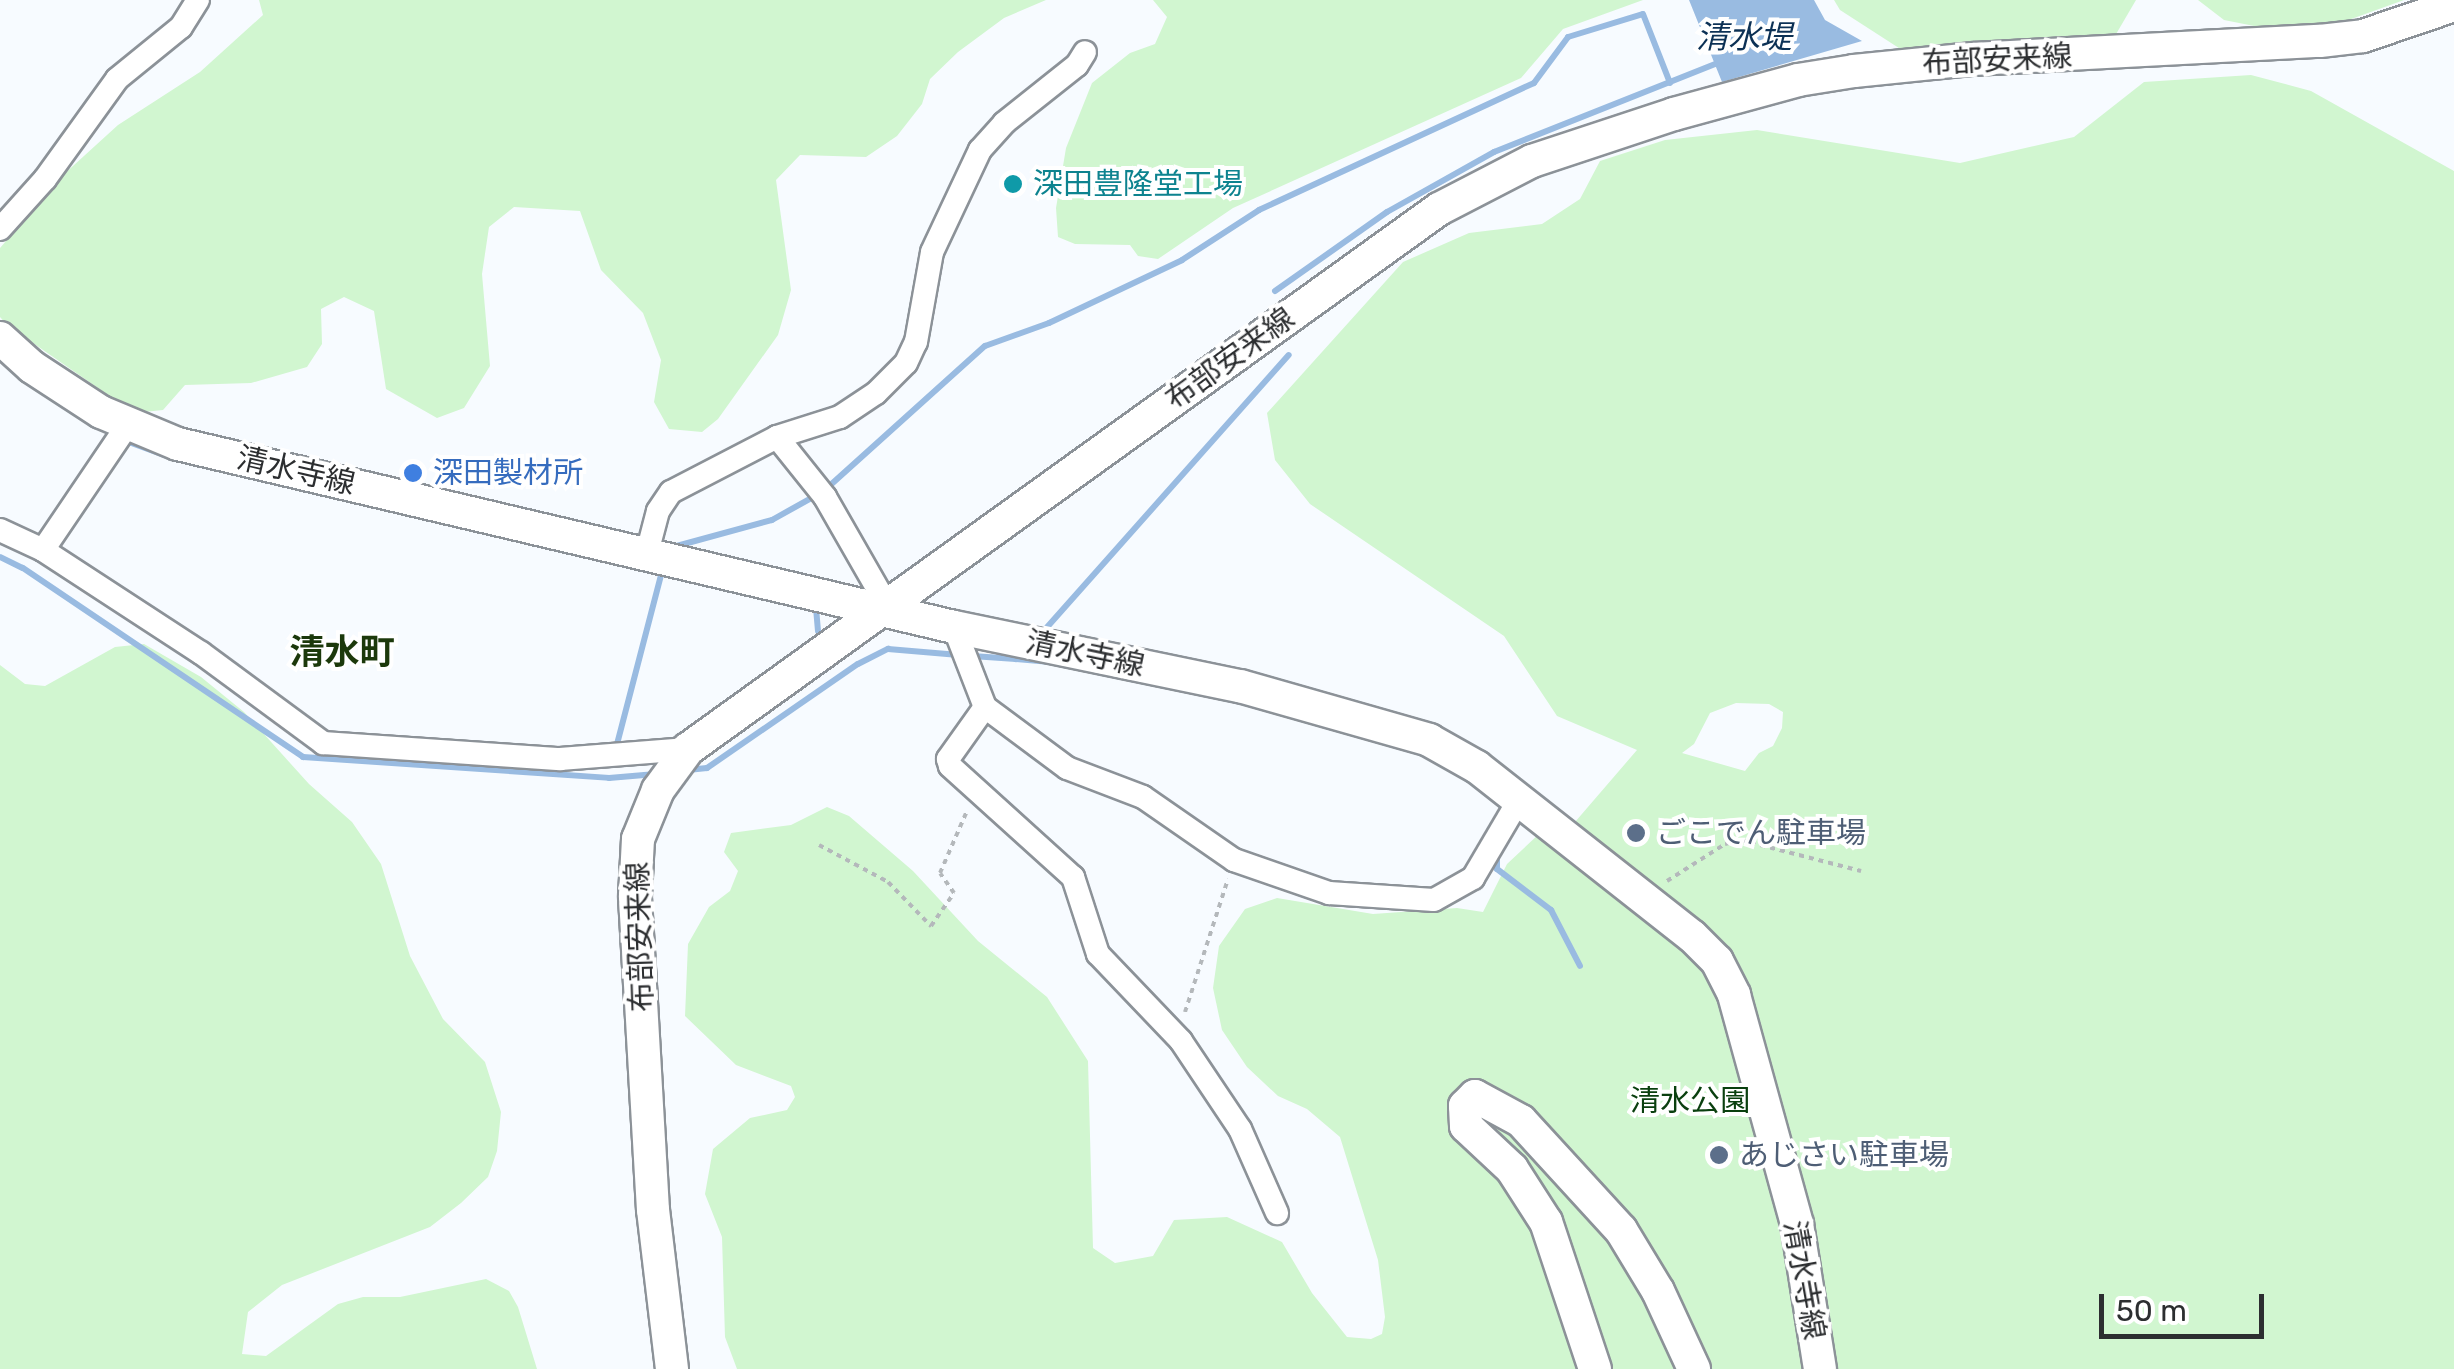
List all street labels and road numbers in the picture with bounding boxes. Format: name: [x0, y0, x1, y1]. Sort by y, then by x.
street label: 布部安来線: [1921, 38, 2073, 82]
street label: 布部安来線: [1159, 300, 1301, 418]
street label: 清水寺線: [233, 440, 359, 502]
street label: 清水寺線: [1023, 624, 1147, 684]
street label: 布部安来線: [619, 861, 661, 1013]
street label: 清水寺線: [1776, 1218, 1832, 1342]

